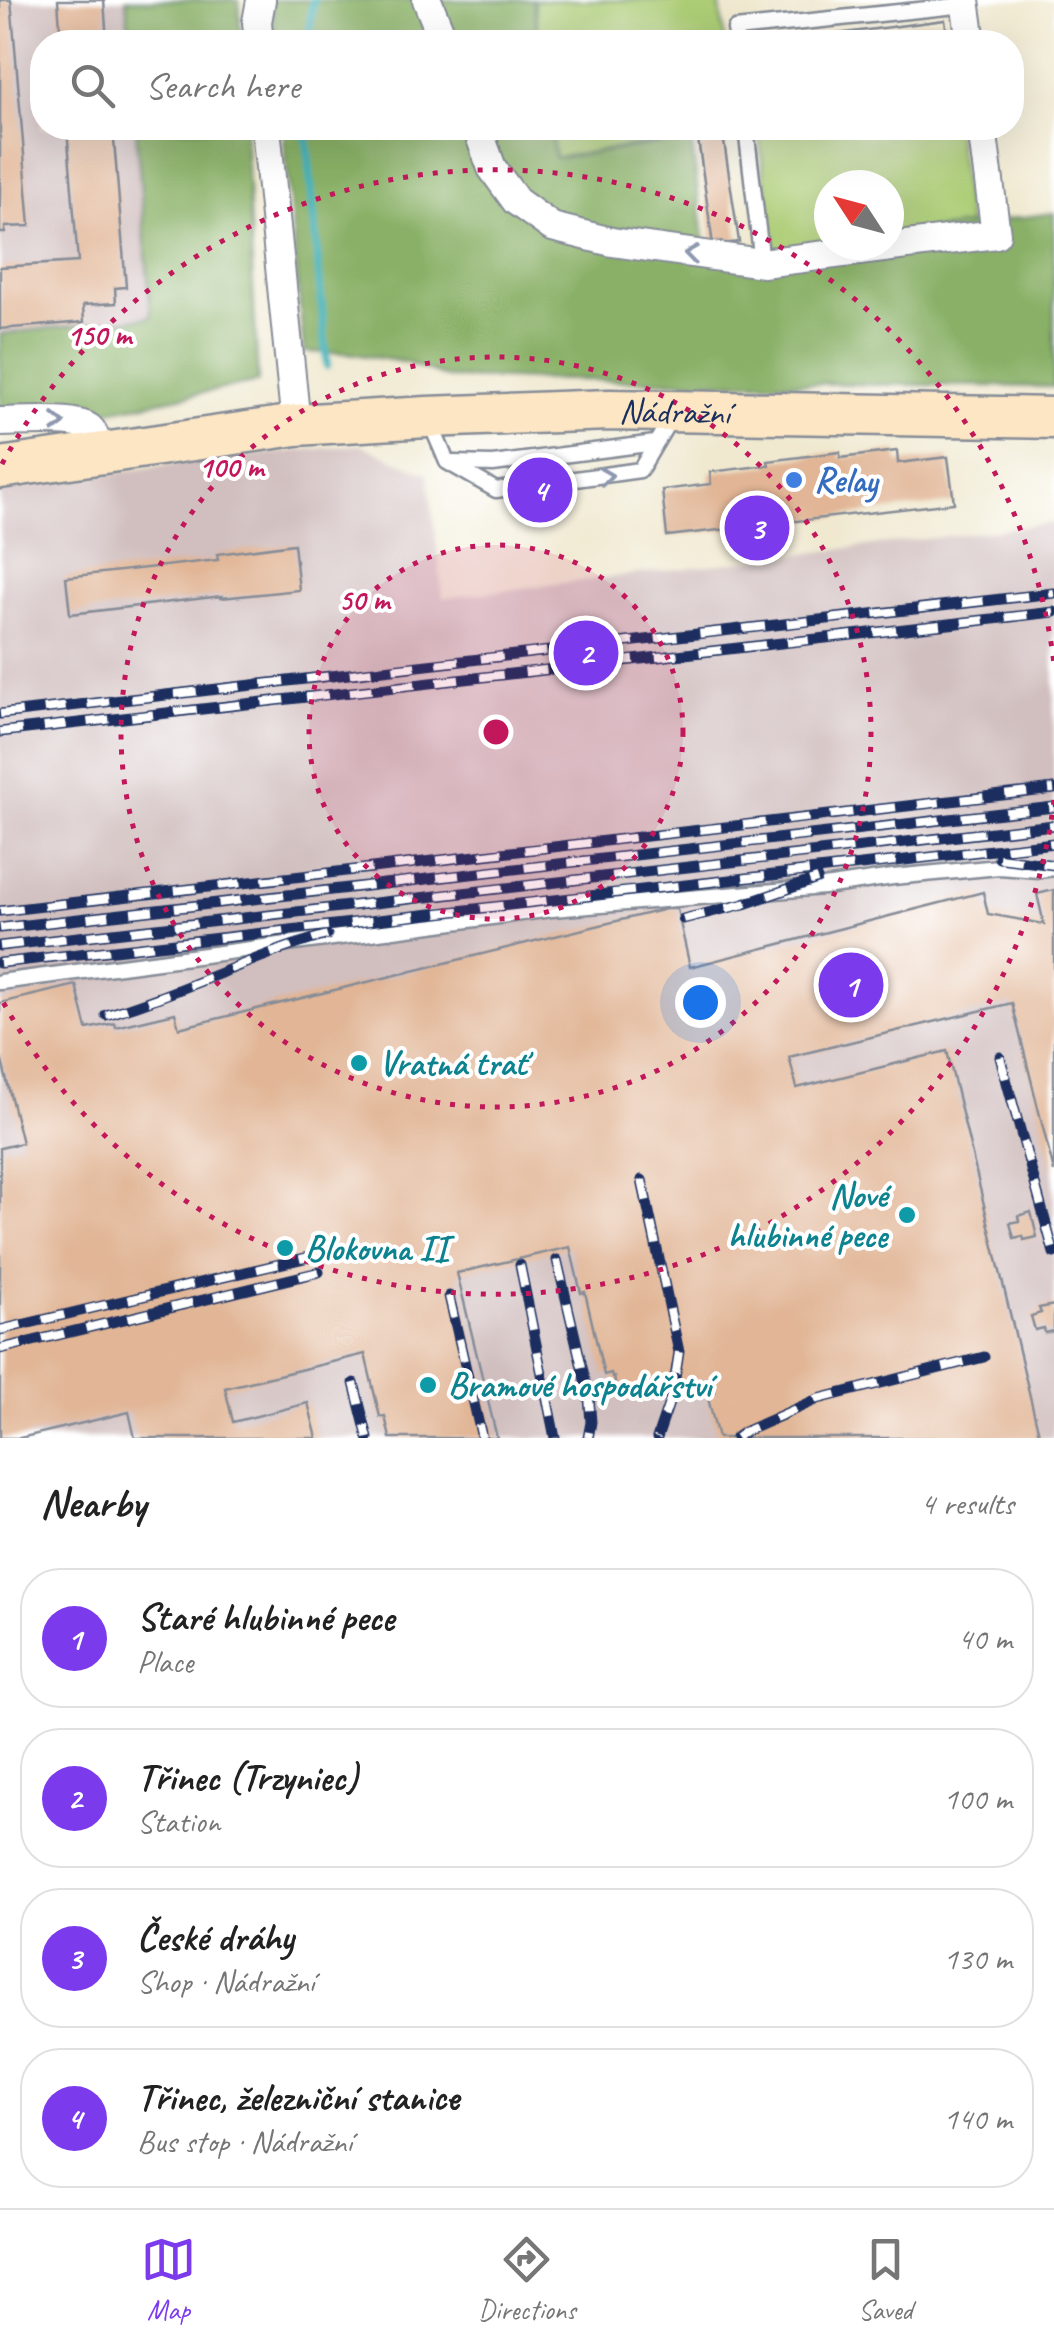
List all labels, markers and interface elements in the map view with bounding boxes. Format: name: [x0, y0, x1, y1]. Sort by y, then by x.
search box: [30, 30, 1024, 140]
icon: search: [65, 58, 120, 113]
text: Search here: [145, 62, 300, 109]
north arrow: [814, 170, 904, 260]
one-way arrow: [683, 244, 699, 265]
text: 150 m: [67, 316, 134, 354]
street label: Nádražní: [618, 388, 737, 435]
one-way arrow: [51, 412, 67, 433]
text: 100 m: [199, 448, 266, 486]
pin: 4: [508, 452, 572, 528]
place label: Relay: [814, 458, 880, 503]
one-way arrow: [598, 466, 615, 487]
marker: Relay: [783, 469, 805, 491]
pin: 3: [724, 490, 790, 566]
text: 50 m: [339, 581, 392, 619]
pin: 2: [554, 616, 618, 690]
centre of rings: [478, 714, 514, 750]
pin: 1: [818, 948, 884, 1022]
your location: [675, 977, 726, 1028]
place label: Vratná trať: [379, 1041, 534, 1086]
marker: Vratná trať: [348, 1052, 370, 1074]
place label: Nové hlubinné pece: [728, 1173, 893, 1258]
marker: Nové hlubinné pece: [896, 1204, 918, 1226]
place label: Blokovna II: [305, 1226, 455, 1271]
marker: Blokovna II: [274, 1237, 296, 1259]
place label: Bramové hospodářství: [448, 1363, 719, 1408]
marker: Bramové hospodářství: [417, 1374, 439, 1396]
text: Nearby: [40, 1477, 146, 1530]
text: 4 results: [920, 1483, 1014, 1524]
text: Staré hlubinné pece: [137, 1594, 394, 1641]
text: 1: [67, 1618, 82, 1659]
text: 40 m: [958, 1618, 1012, 1659]
text: Place: [137, 1641, 193, 1682]
text: Třinec (Trzyniec): [137, 1754, 358, 1801]
text: 2: [67, 1778, 82, 1819]
text: 100 m: [943, 1778, 1012, 1819]
text: Station: [137, 1801, 220, 1842]
text: České dráhy: [137, 1914, 294, 1961]
text: 3: [67, 1938, 82, 1979]
text: 130 m: [943, 1938, 1012, 1979]
text: Shop · Nádražní: [137, 1961, 315, 2002]
text: Třinec, železniční stanice: [137, 2074, 459, 2121]
text: 4: [67, 2098, 82, 2139]
text: 140 m: [943, 2098, 1012, 2139]
text: Bus stop · Nádražní: [137, 2121, 352, 2162]
tab: Map: [141, 2232, 196, 2327]
tab: Directions: [478, 2232, 576, 2327]
tab: Saved: [858, 2232, 913, 2327]

